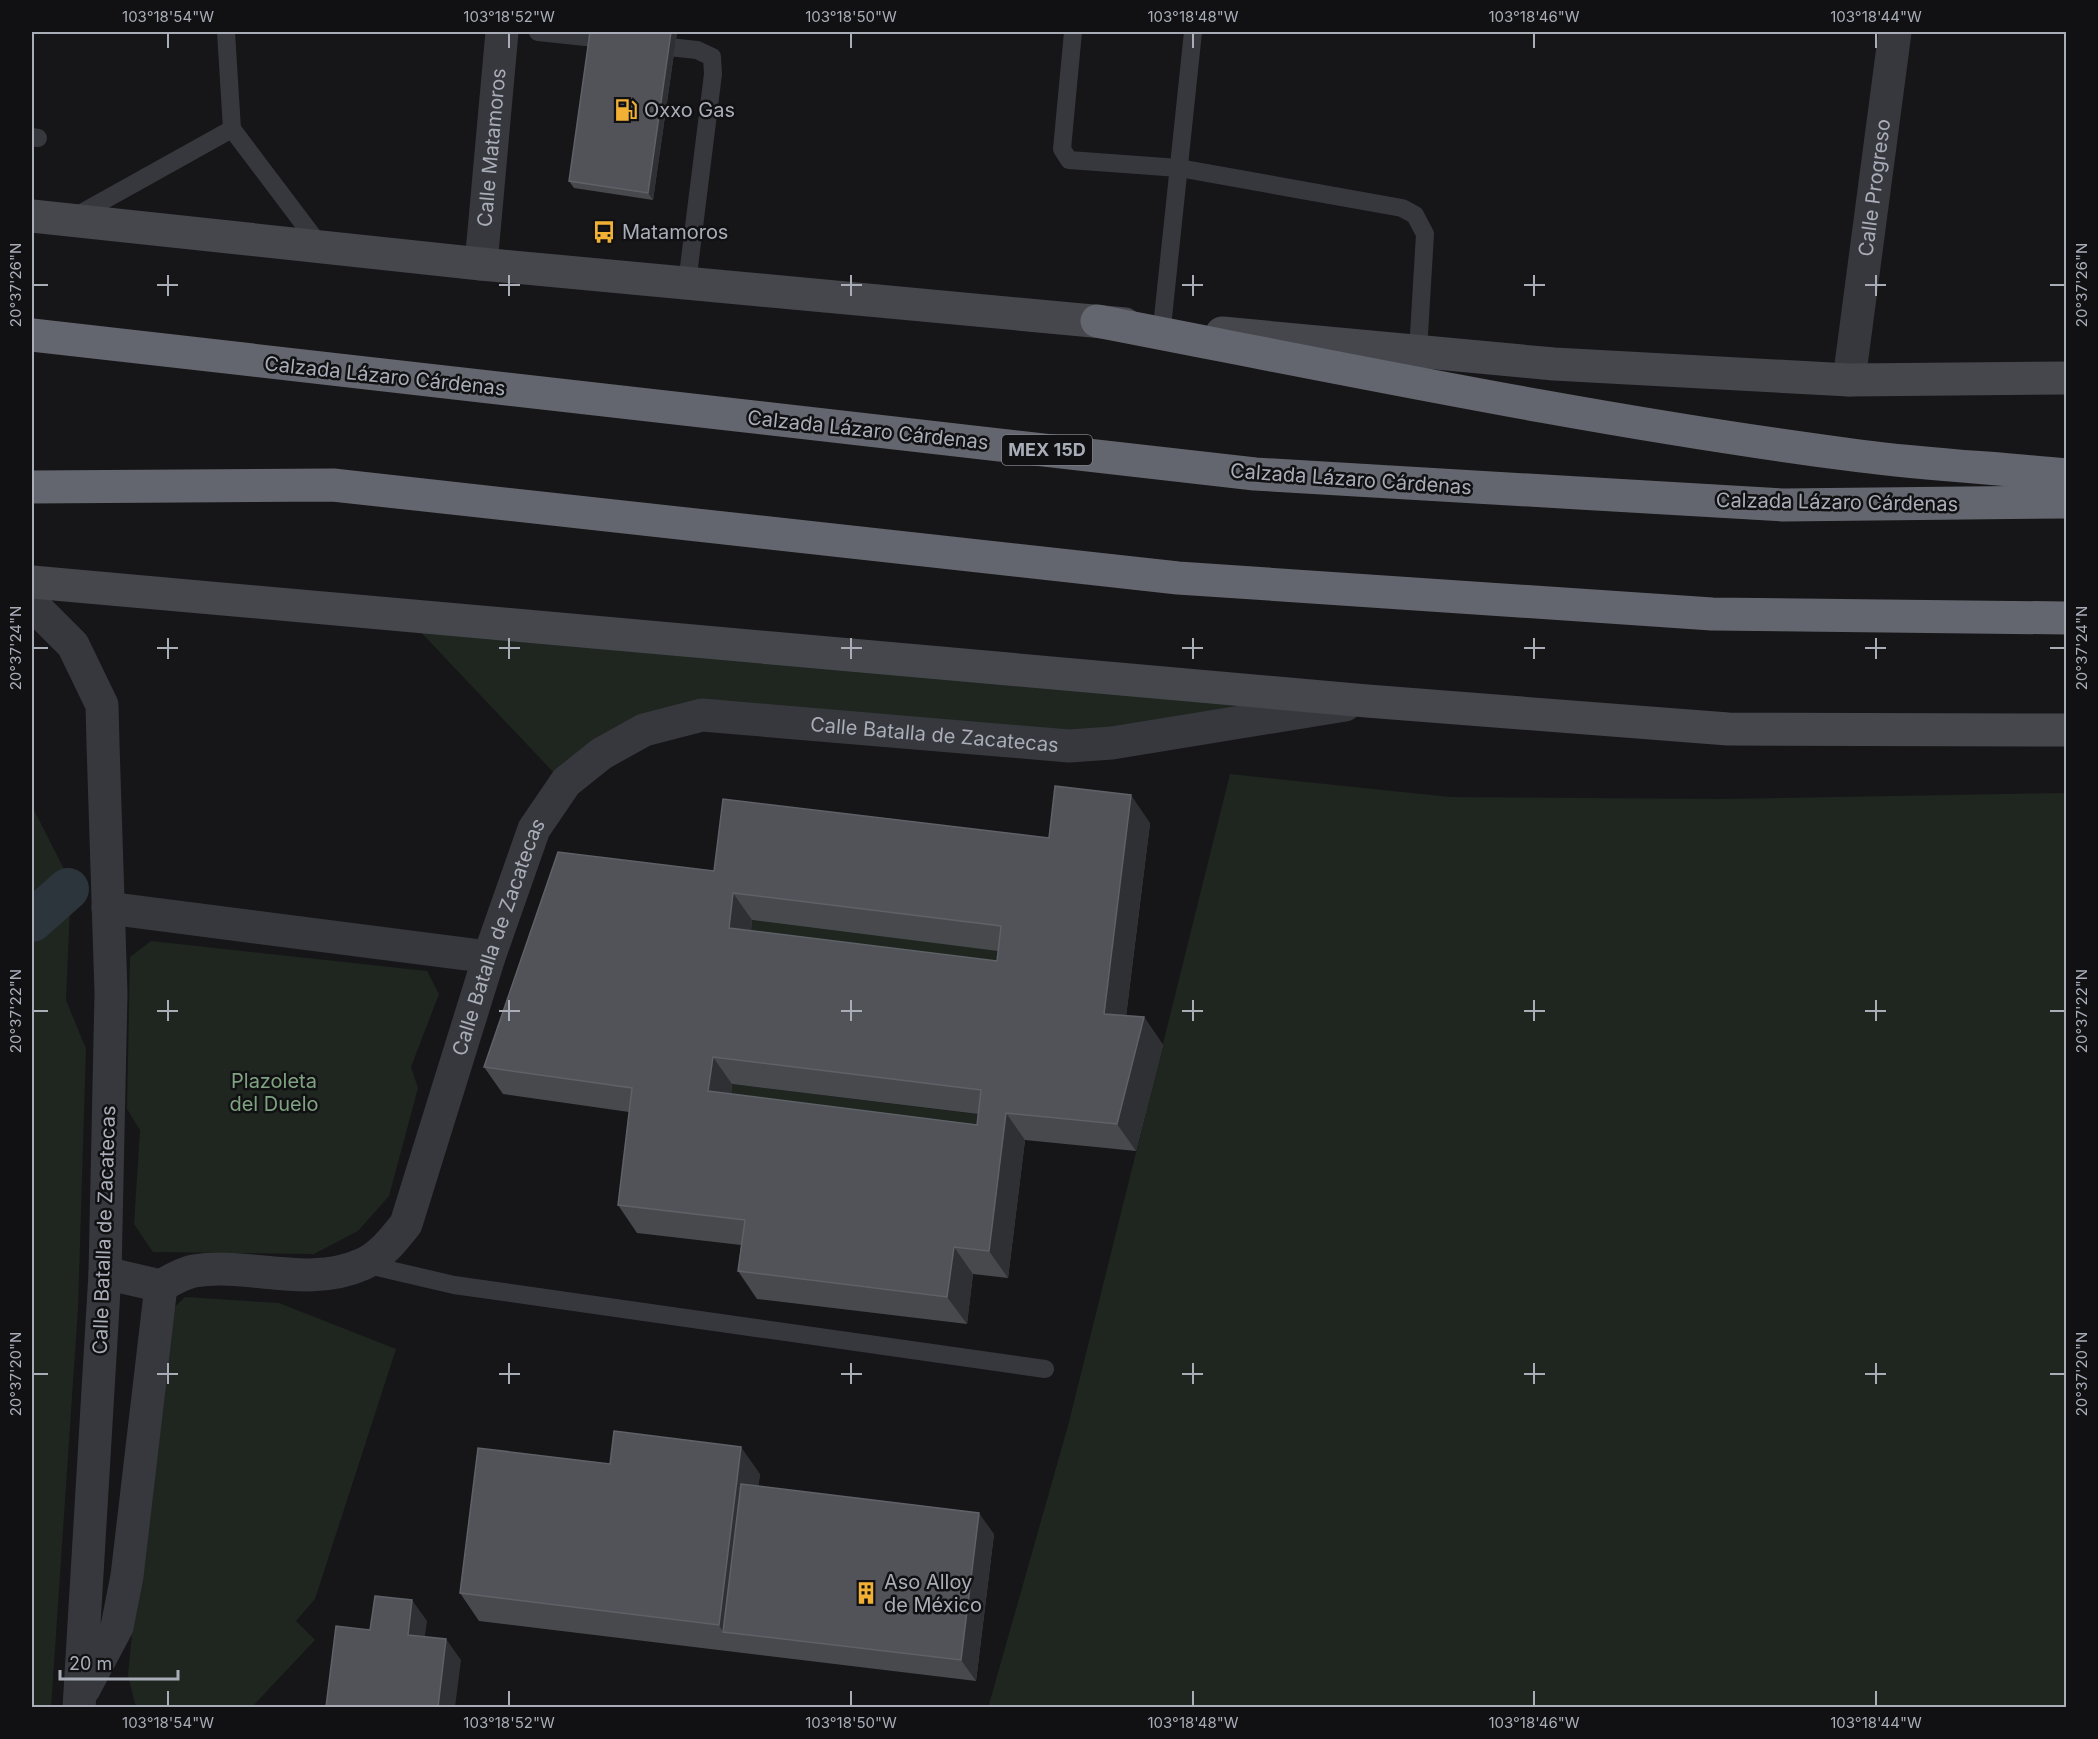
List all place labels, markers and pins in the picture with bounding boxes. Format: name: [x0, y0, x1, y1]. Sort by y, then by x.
fuel station icon: Oxxo Gas: [613, 97, 639, 123]
place label: Oxxo Gas: [644, 98, 735, 122]
bus stop icon: Matamoros: [591, 219, 617, 245]
place label: Matamoros: [622, 220, 728, 244]
place label: Aso Alloy de México: [884, 1570, 982, 1617]
building icon: Aso Alloy de México: [853, 1580, 879, 1606]

